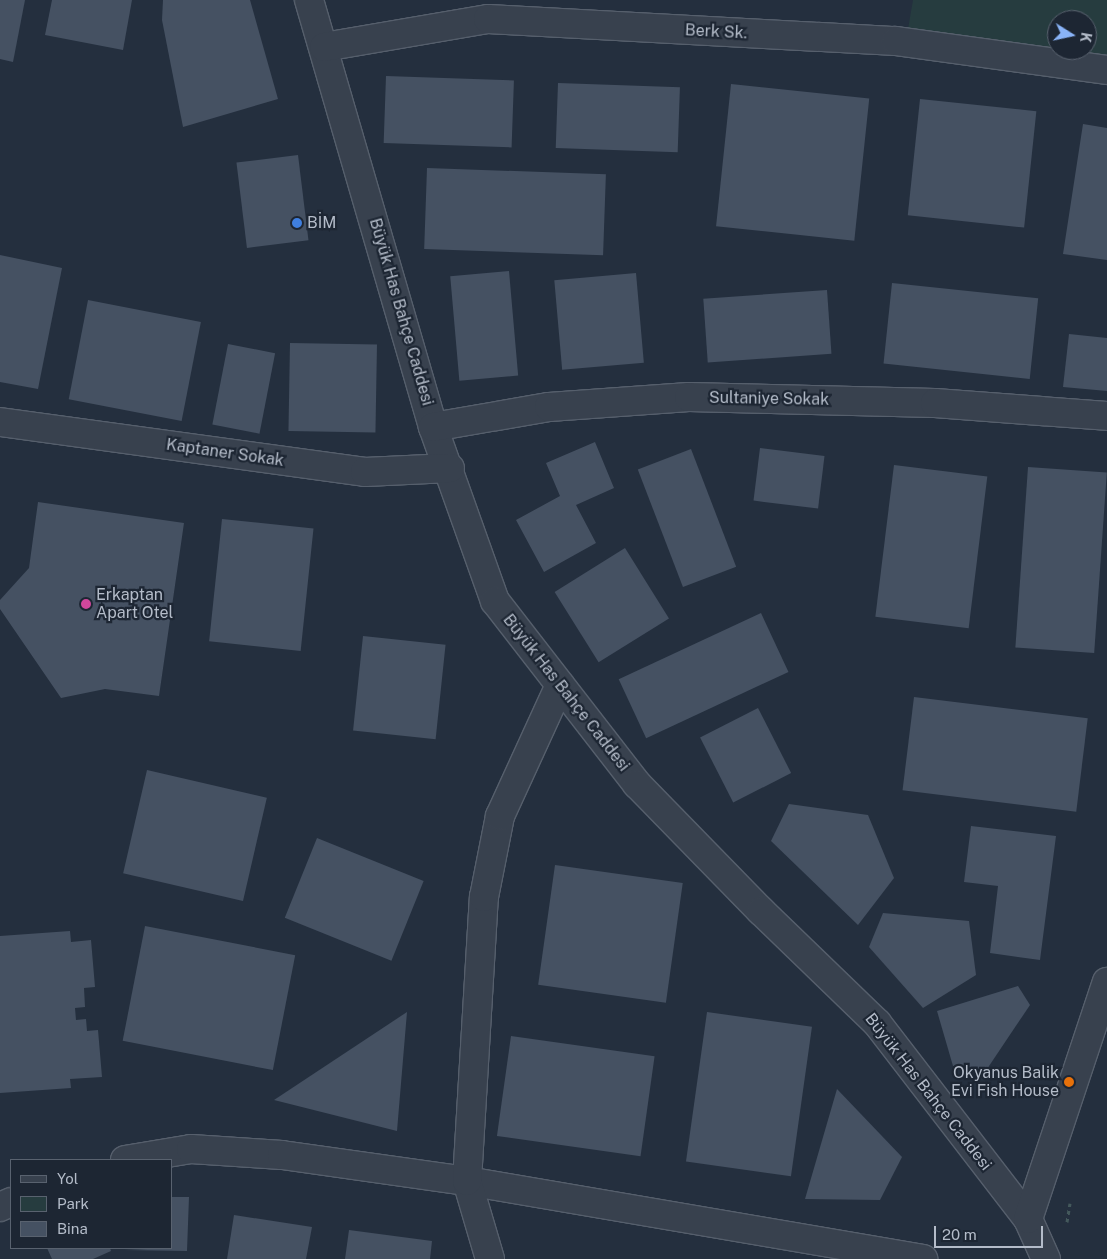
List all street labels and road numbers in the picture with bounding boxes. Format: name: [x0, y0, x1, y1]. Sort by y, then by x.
street label: Berk Sk.: [684, 21, 748, 43]
street label: Büyük Has Bahçe Caddesi: [365, 216, 437, 408]
street label: Sultaniye Sokak: [709, 388, 829, 410]
street label: Kaptaner Sokak: [165, 435, 285, 471]
street label: Büyük Has Bahçe Caddesi: [499, 611, 633, 775]
street label: Büyük Has Bahçe Caddesi: [861, 1010, 995, 1174]

